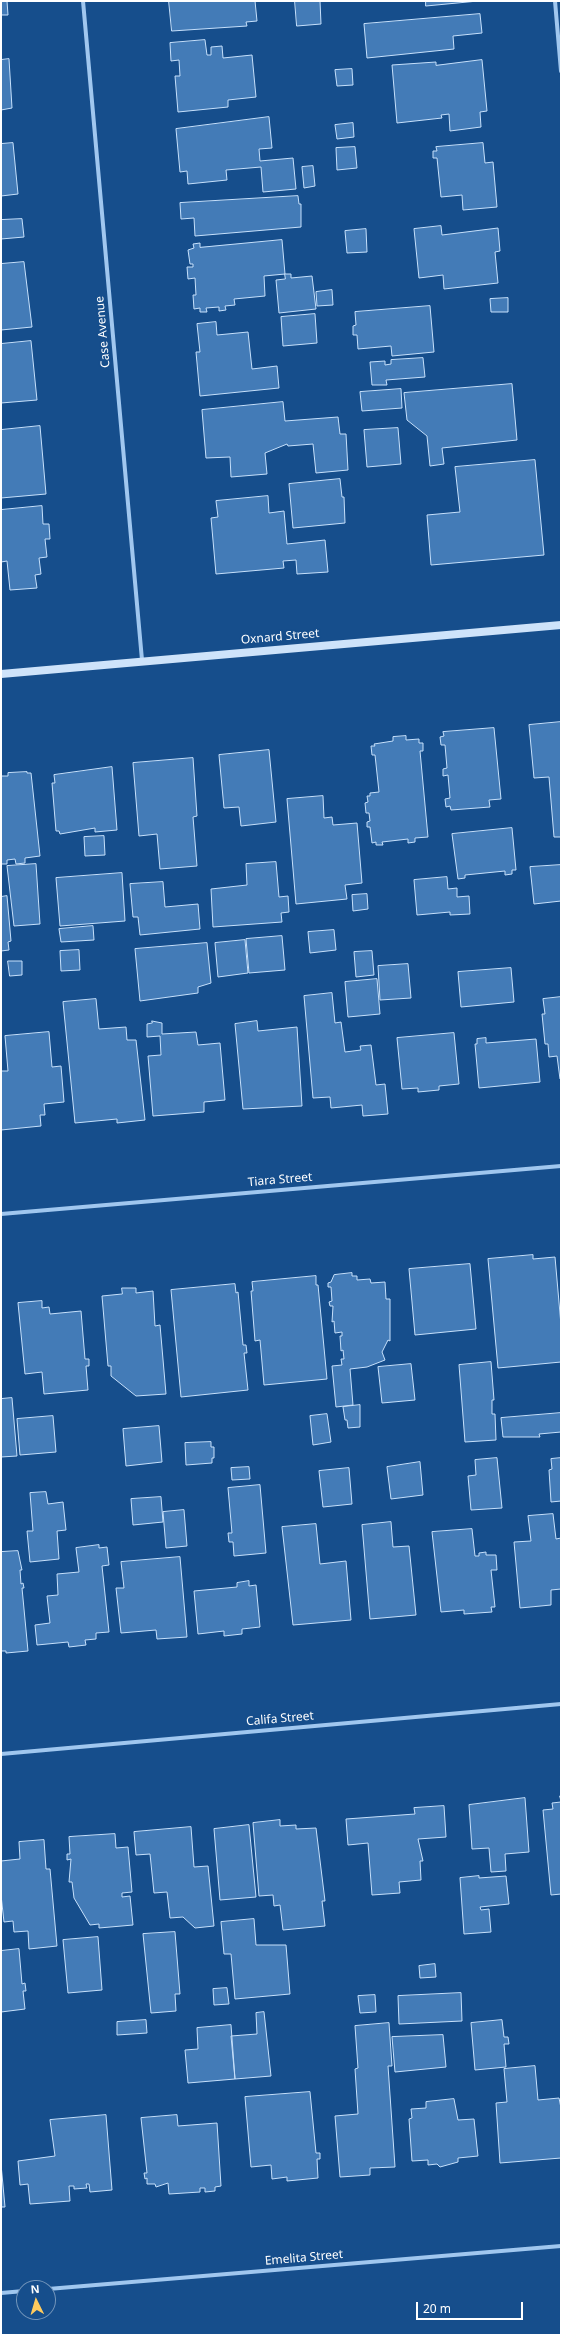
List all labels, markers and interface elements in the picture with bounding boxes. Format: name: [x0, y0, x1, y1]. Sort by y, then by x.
street label: Case Avenue: [93, 295, 113, 369]
street label: Oxnard Street: [240, 626, 320, 648]
street label: Tiara Street: [247, 1170, 313, 1190]
street label: Califa Street: [246, 1709, 314, 1729]
street label: Emelita Street: [264, 2247, 344, 2269]
north arrow: [16, 2280, 56, 2320]
text: N: [30, 2281, 40, 2296]
scale bar: [418, 2294, 525, 2320]
text: 20 m: [423, 2300, 451, 2317]

